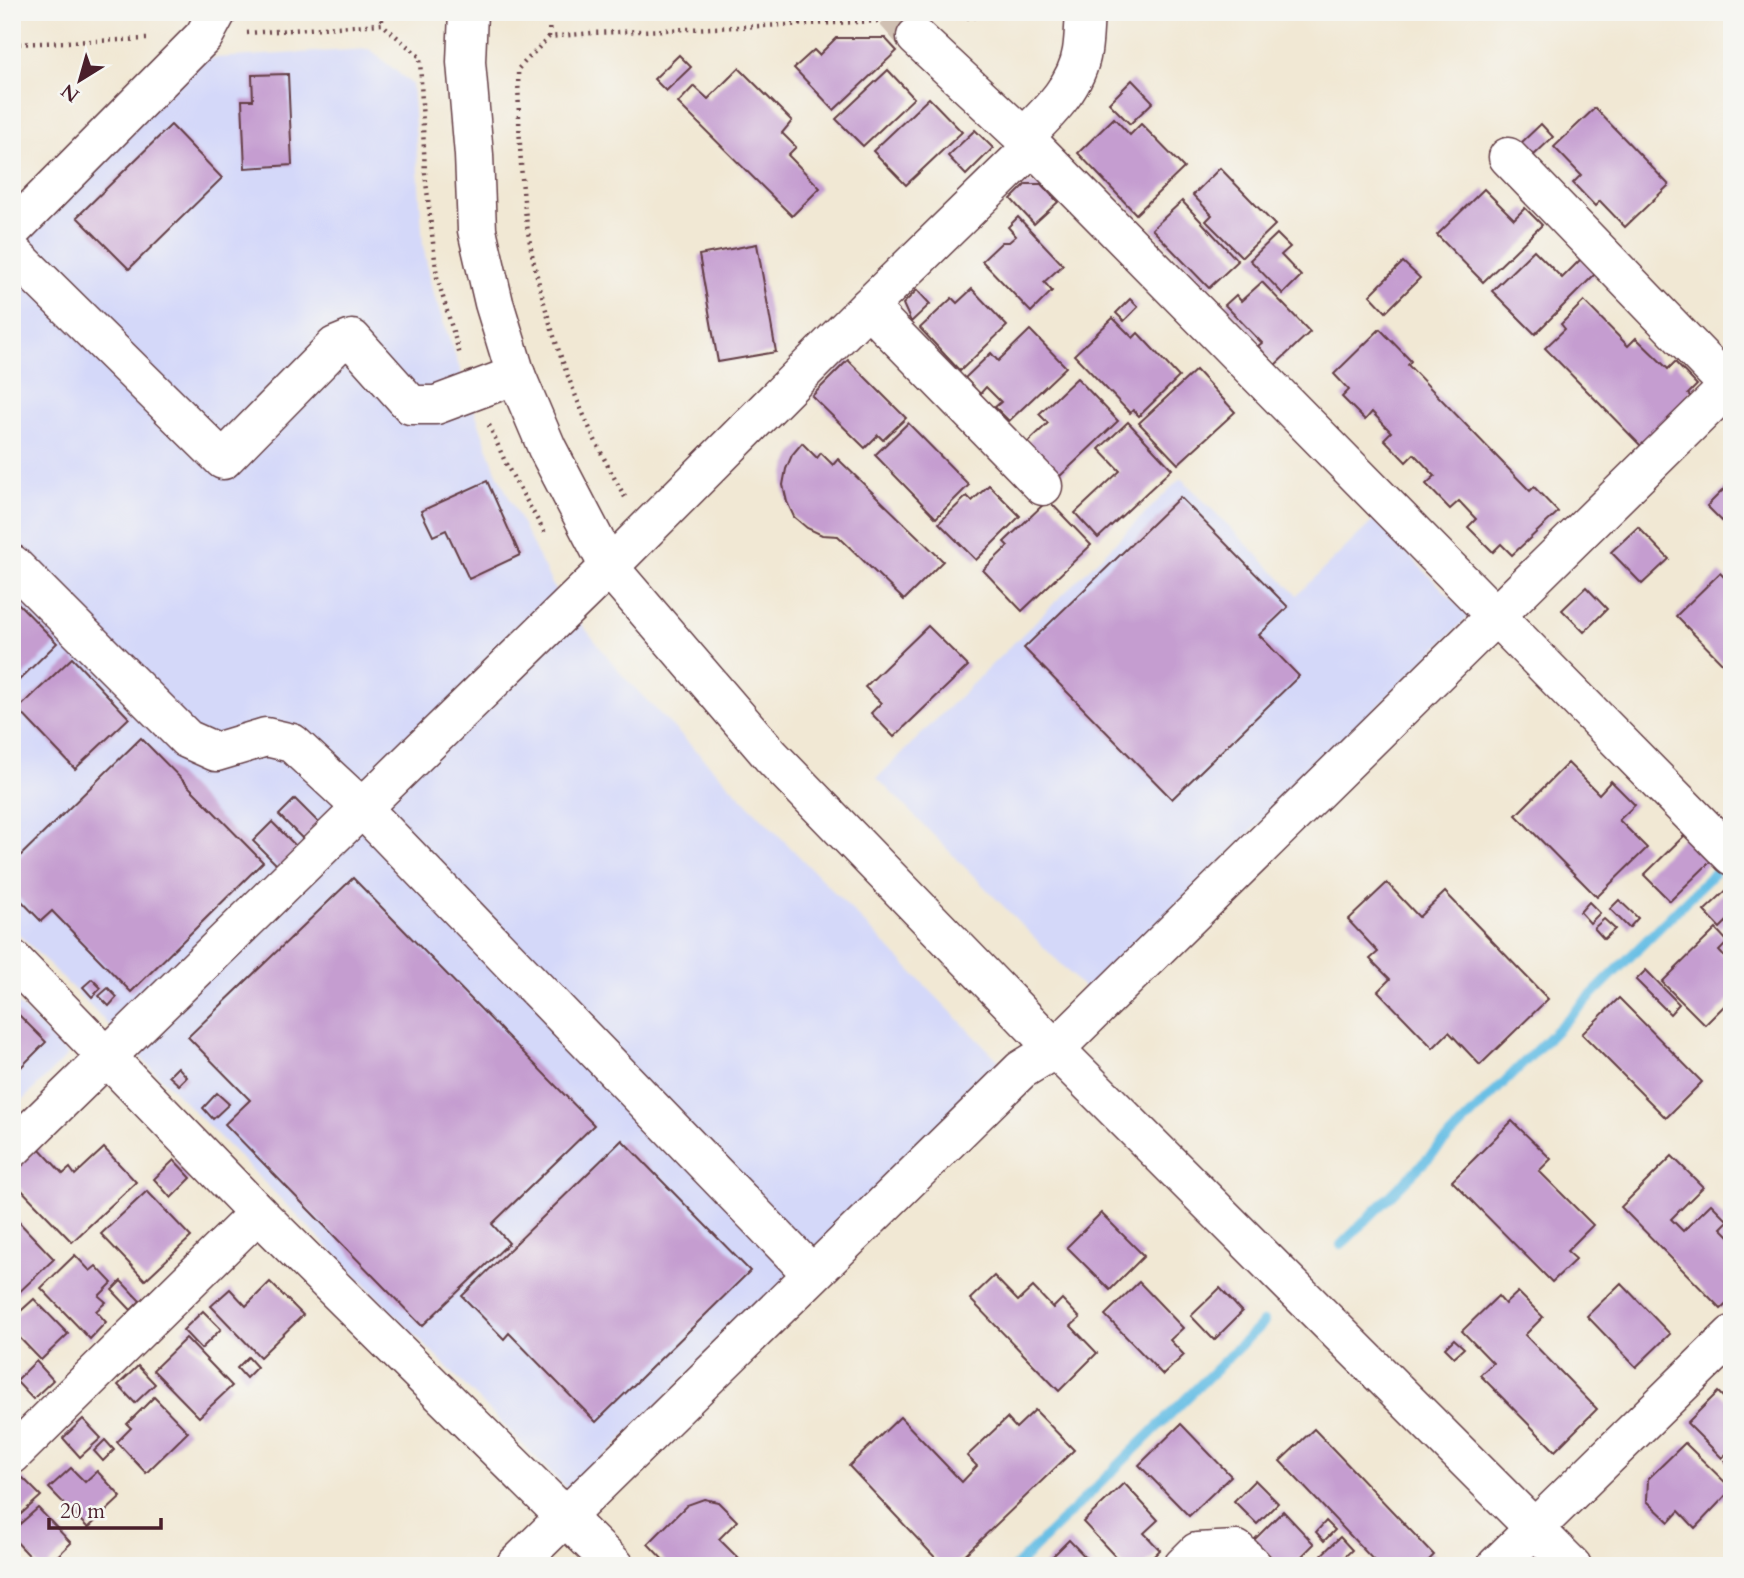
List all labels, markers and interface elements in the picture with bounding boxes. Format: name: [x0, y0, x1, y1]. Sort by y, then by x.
north arrow: [46, 46, 116, 116]
text: N: [56, 77, 85, 108]
scale bar: [49, 1487, 161, 1531]
text: 20 m: [60, 1497, 105, 1526]

